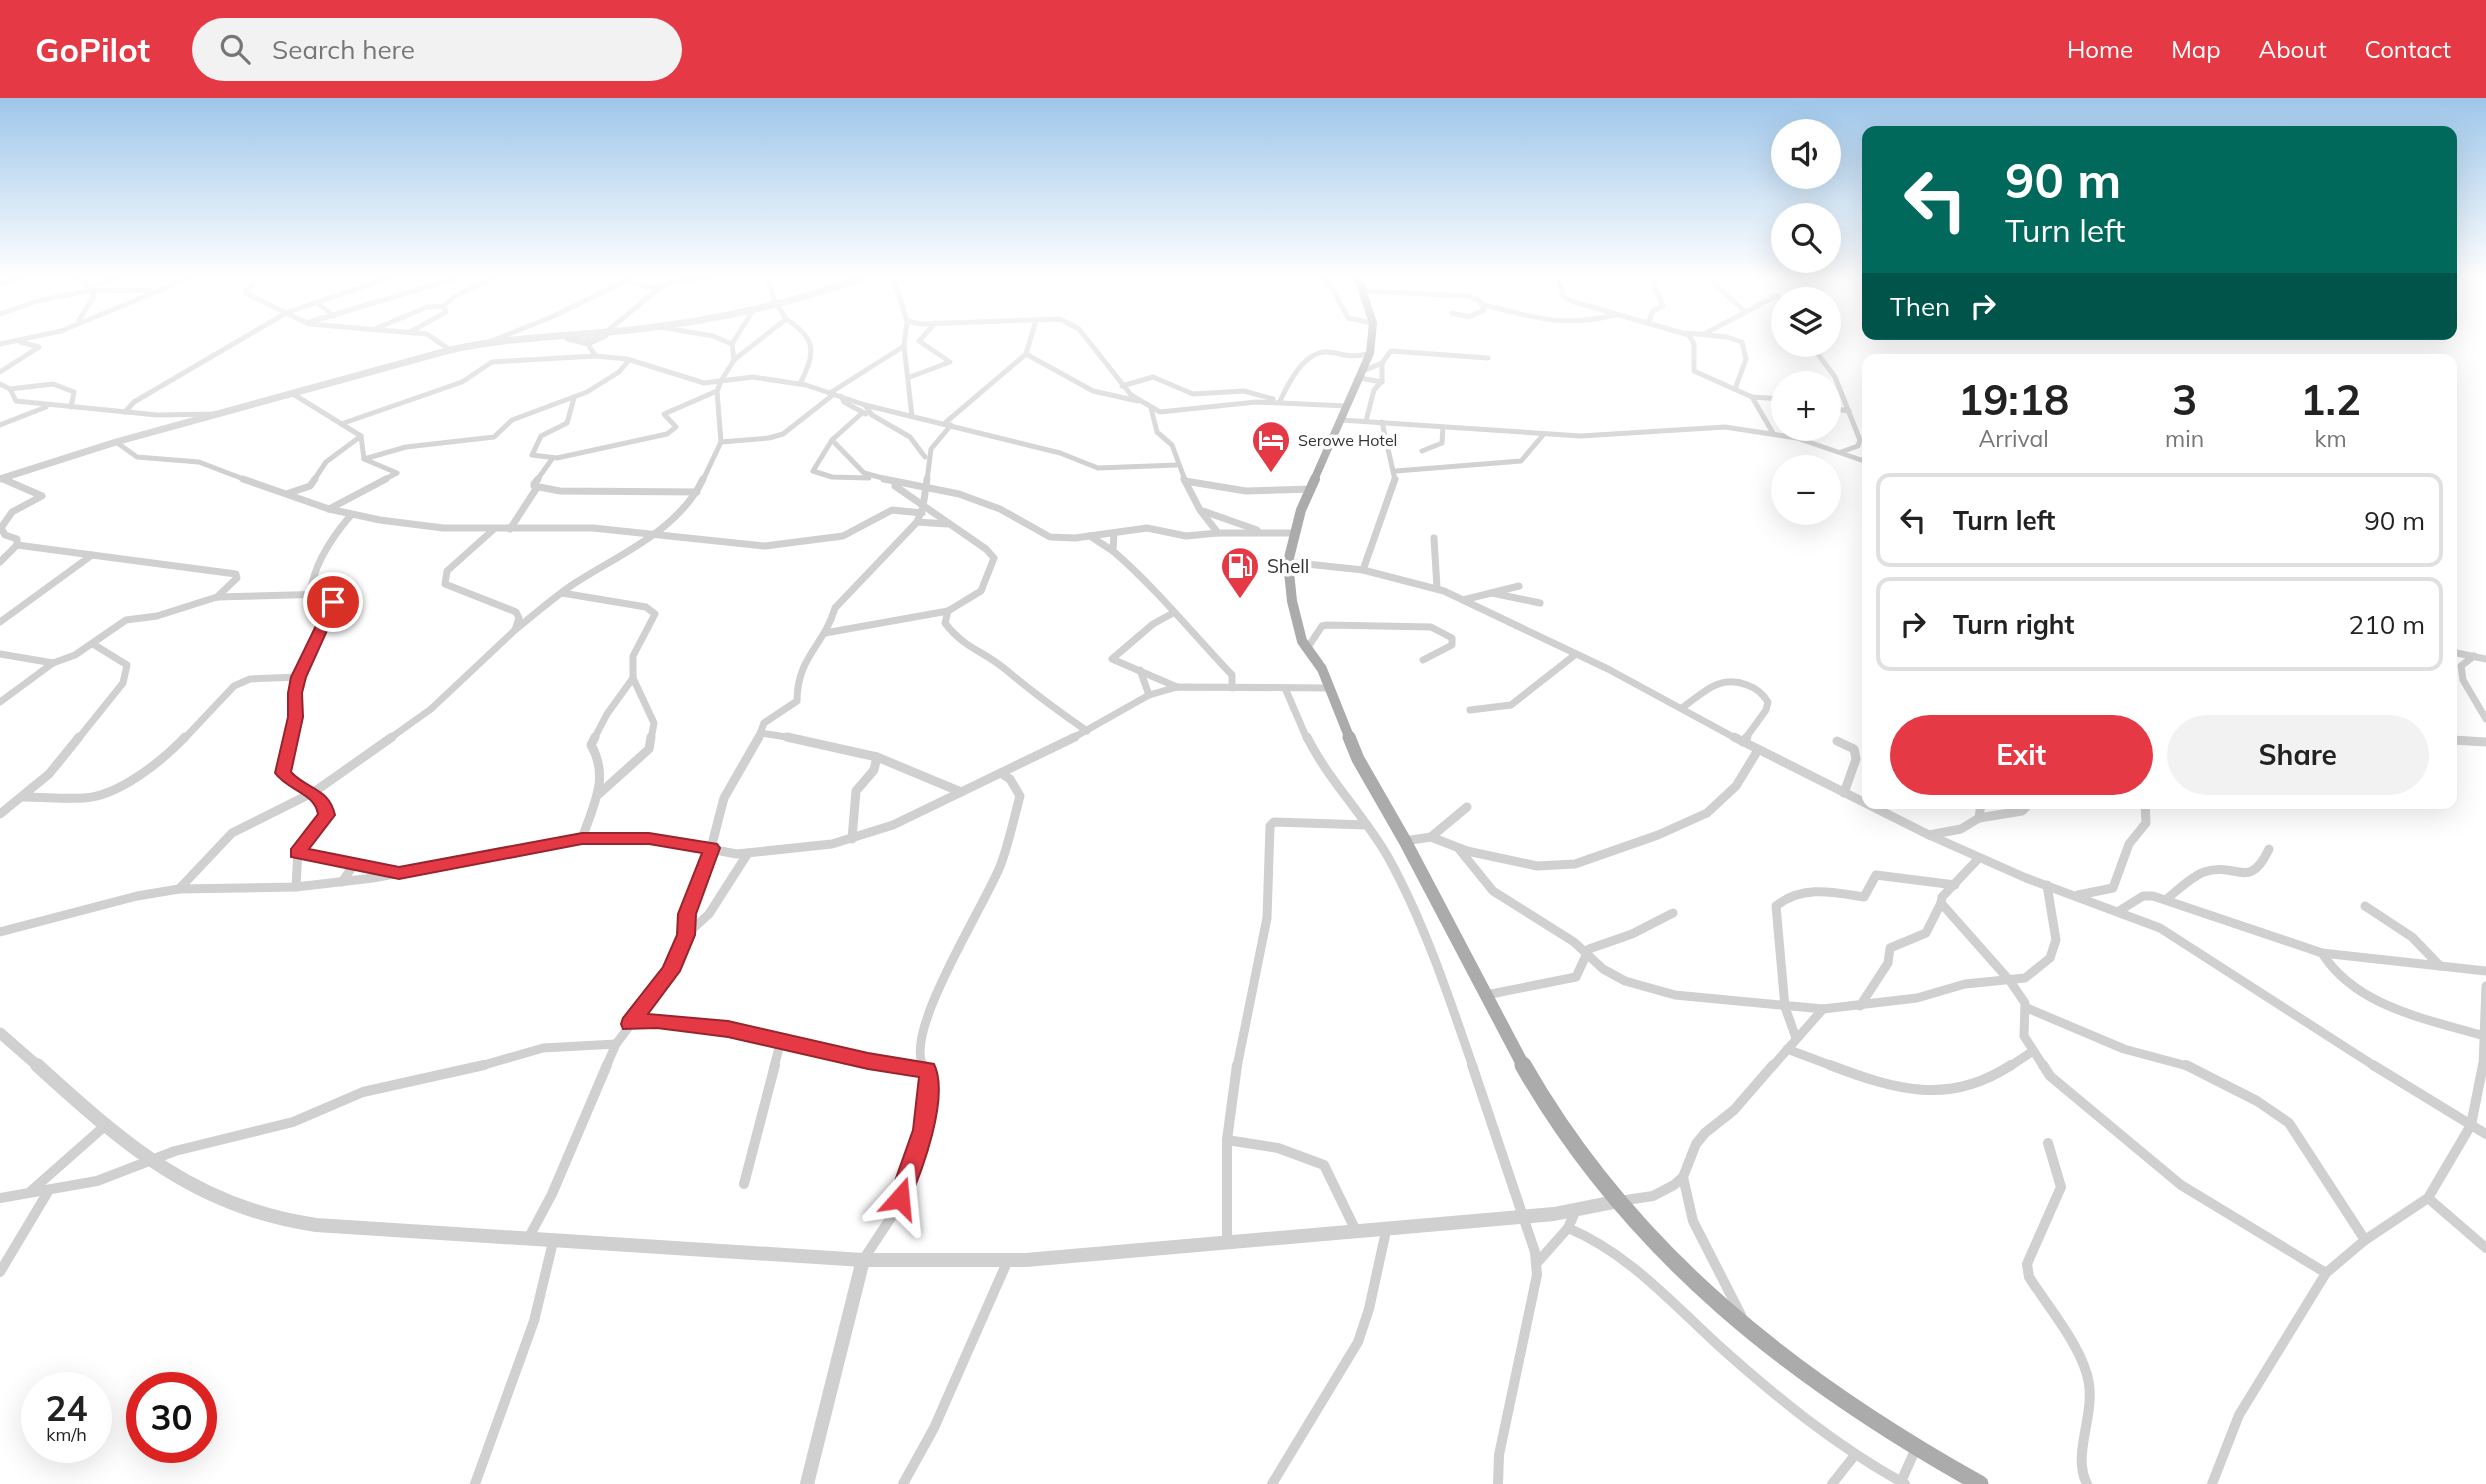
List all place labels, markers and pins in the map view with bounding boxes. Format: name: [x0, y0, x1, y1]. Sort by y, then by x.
hotel icon: Serowe Hotel: [1250, 419, 1292, 474]
place label: Serowe Hotel: [1298, 430, 1397, 450]
fuel station icon: Shell: [1219, 545, 1261, 600]
place label: Shell: [1267, 554, 1309, 578]
pin: [303, 572, 363, 632]

